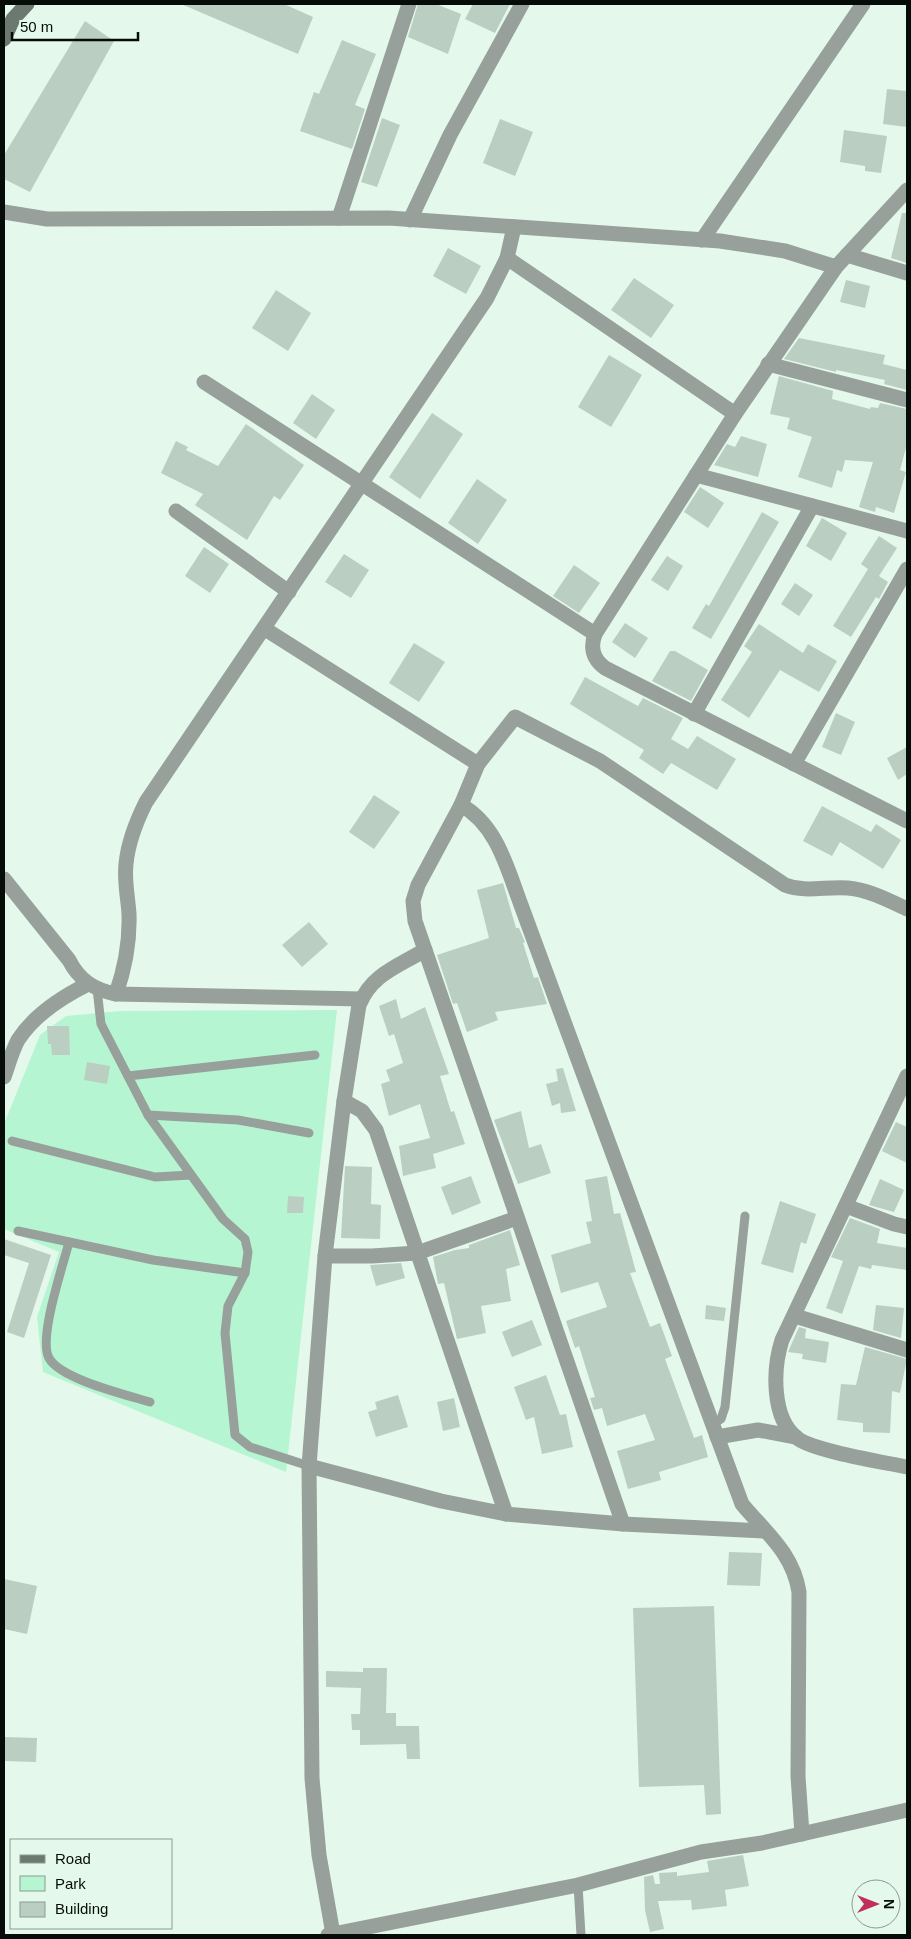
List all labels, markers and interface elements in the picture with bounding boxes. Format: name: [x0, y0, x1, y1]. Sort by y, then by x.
scale bar: [12, 10, 139, 42]
text: 50 m: [20, 18, 53, 35]
legend: [10, 1839, 172, 1929]
text: Road: [55, 1850, 91, 1867]
text: Park: [55, 1875, 86, 1892]
north arrow: [851, 1879, 901, 1929]
text: N: [881, 1899, 897, 1909]
text: Building: [55, 1900, 108, 1917]

